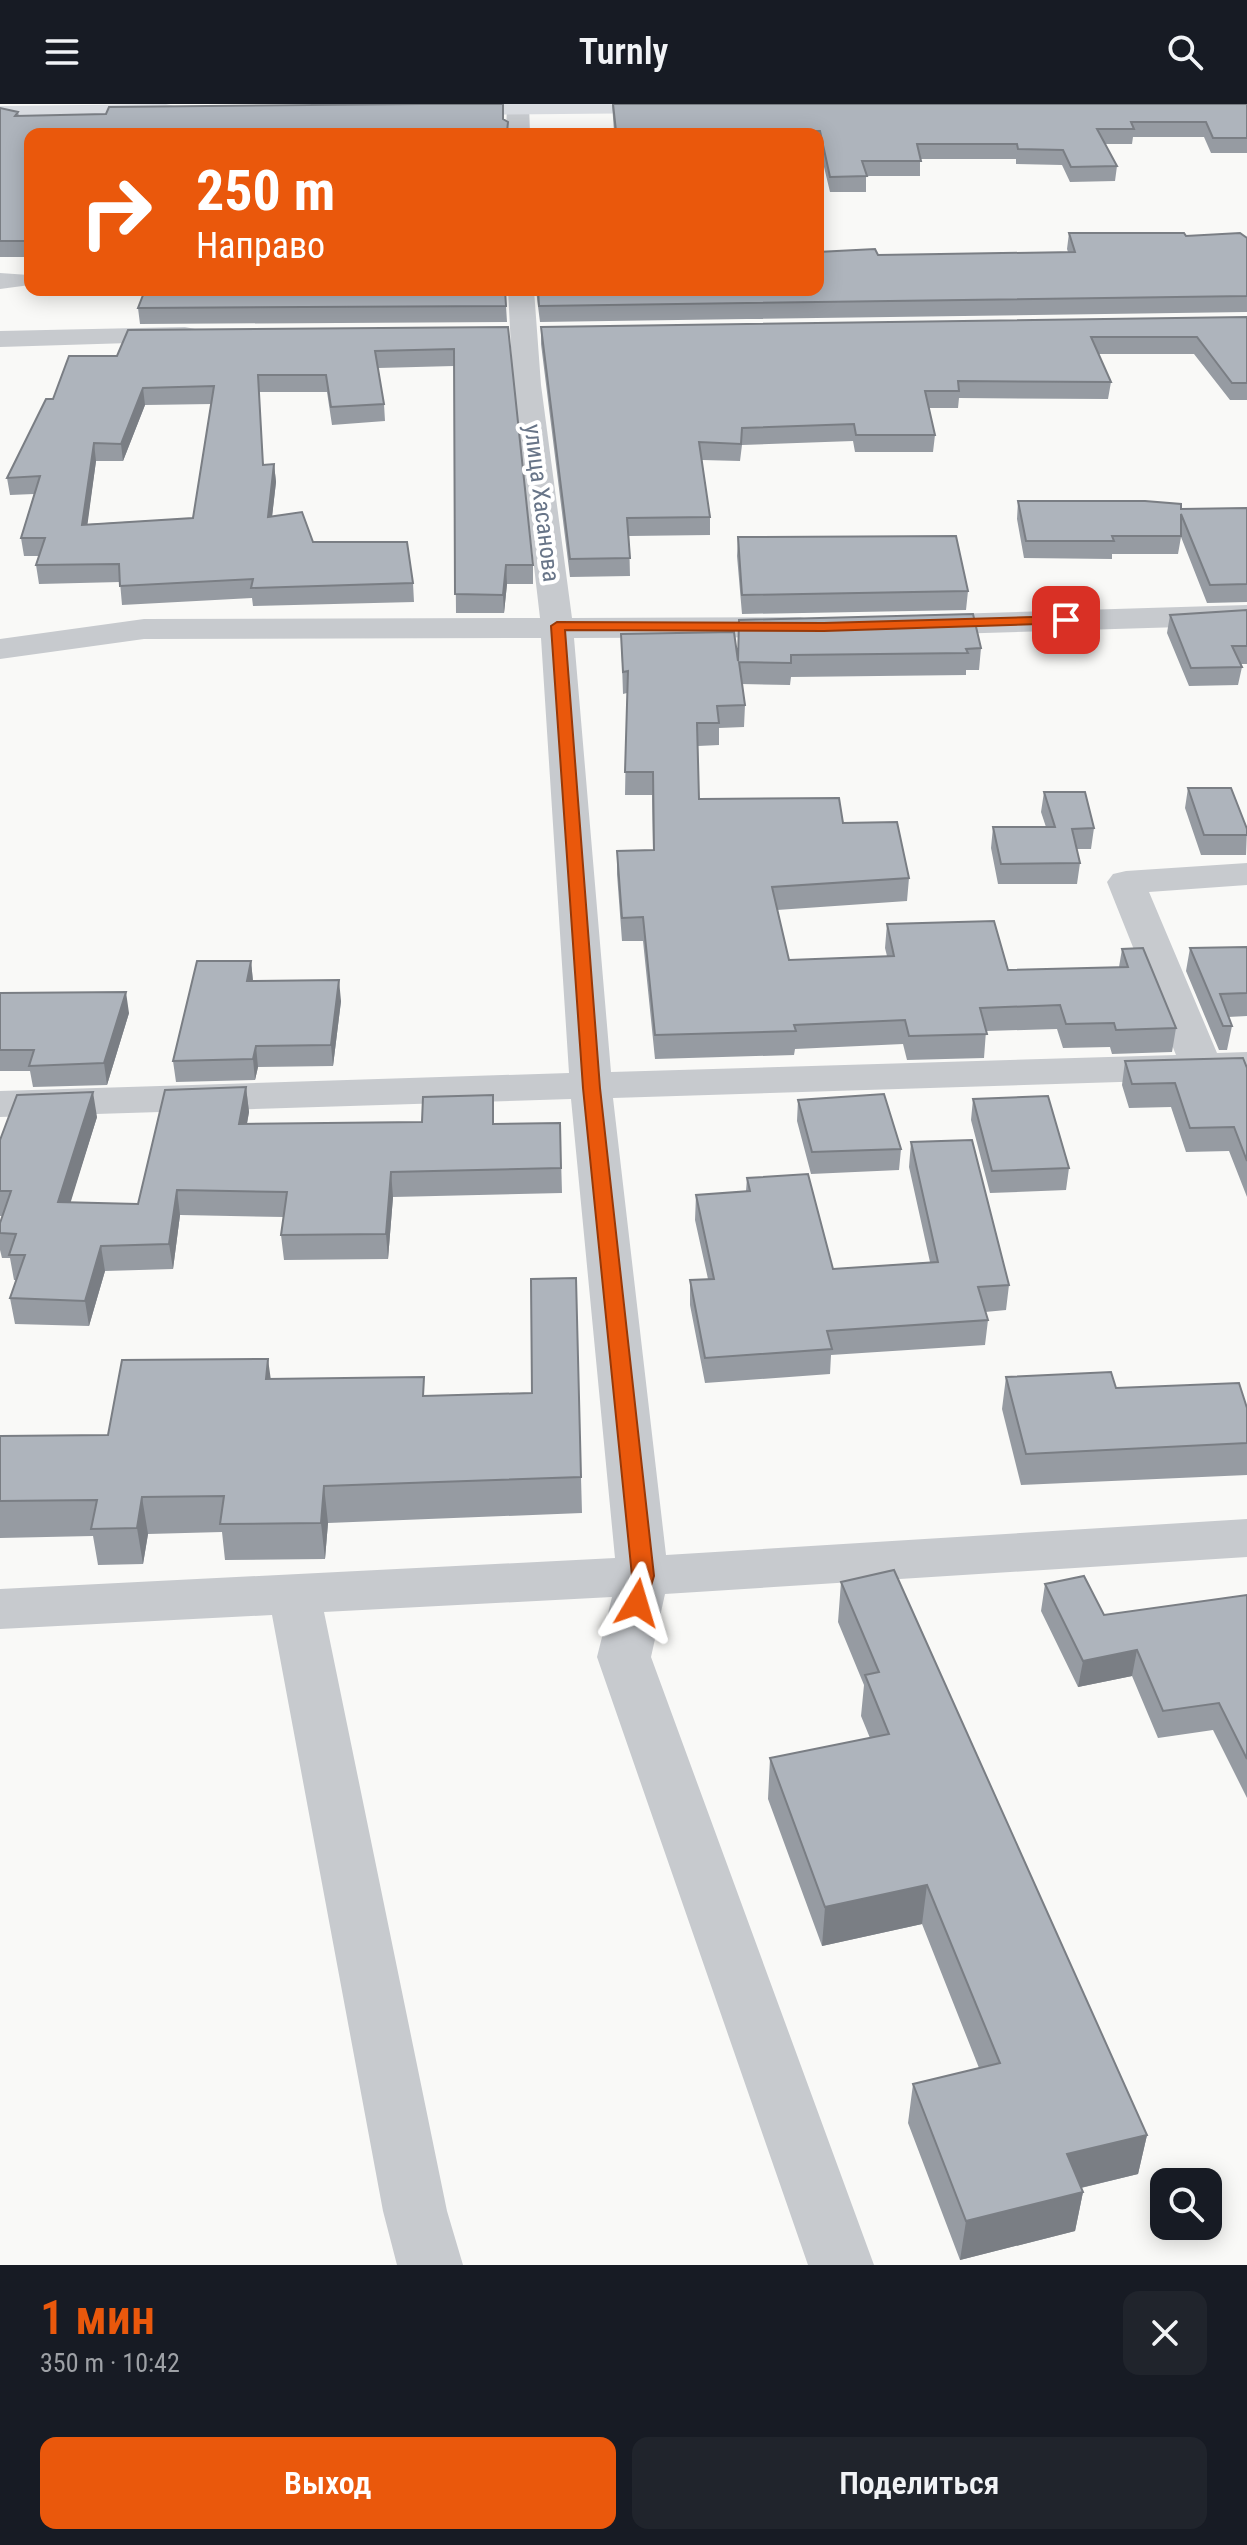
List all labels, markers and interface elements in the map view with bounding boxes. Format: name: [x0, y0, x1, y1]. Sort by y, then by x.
icon: menu: [40, 30, 84, 74]
icon: search: [1163, 30, 1207, 74]
text: Turnly: [579, 31, 668, 73]
text: 250 m: [196, 158, 335, 224]
icon: right: [64, 160, 168, 264]
text: Направо: [196, 225, 325, 267]
street label: улица Хасанова: [518, 423, 566, 583]
pin: [1032, 586, 1100, 654]
icon: arrive: [1044, 598, 1088, 642]
position arrow: [595, 1561, 679, 1645]
map controls: [1150, 2168, 1222, 2240]
button: search: [1150, 2168, 1222, 2240]
text: 1 мин: [40, 2289, 155, 2346]
button: close: [1123, 2291, 1207, 2375]
text: 350 m · 10:42: [40, 2348, 180, 2378]
button: Выход: [40, 2437, 616, 2529]
button: Поделиться: [632, 2437, 1207, 2529]

